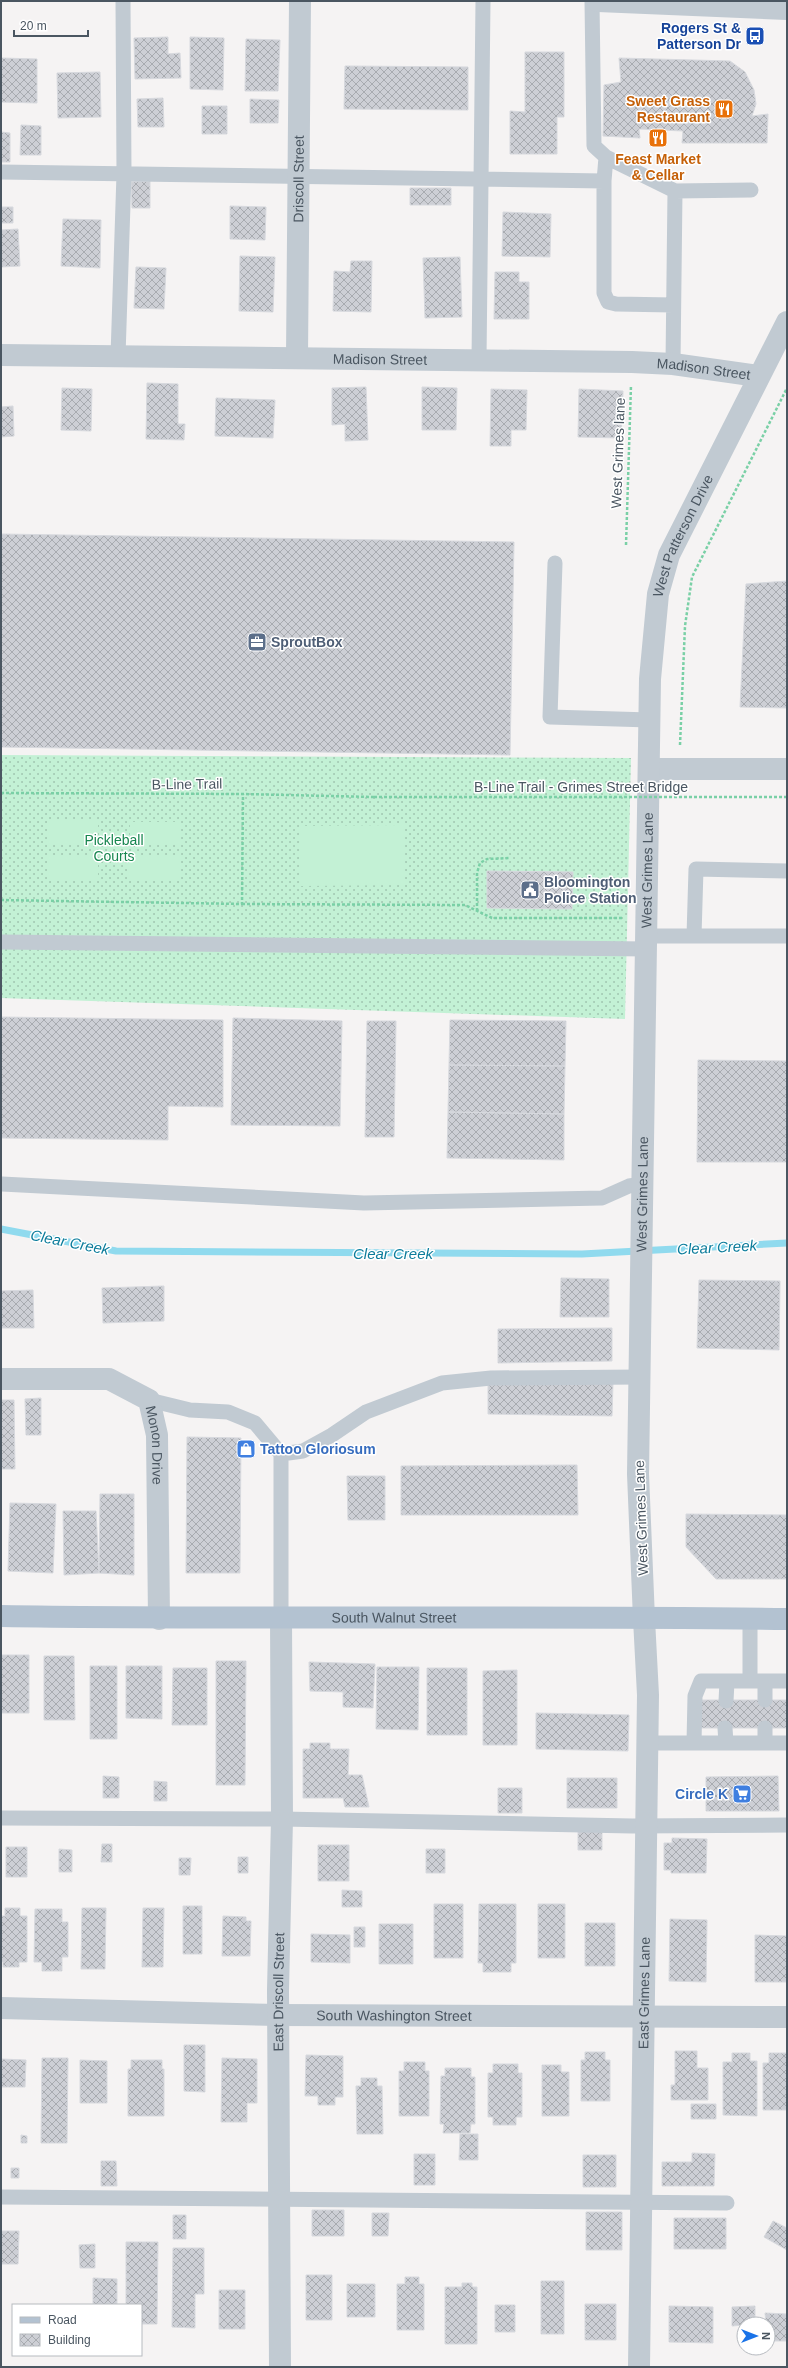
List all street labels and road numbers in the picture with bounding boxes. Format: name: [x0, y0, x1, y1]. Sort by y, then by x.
street label: Driscoll Street: [290, 135, 307, 223]
street label: Madison Street: [333, 351, 427, 368]
street label: Madison Street: [656, 355, 752, 383]
street label: West Grimes lane: [608, 397, 628, 509]
street label: West Patterson Drive: [650, 472, 716, 599]
street label: B-Line Trail: [151, 775, 223, 793]
street label: B-Line Trail - Grimes Street Bridge: [474, 779, 688, 795]
street label: West Grimes Lane: [638, 812, 656, 928]
street label: West Grimes Lane: [633, 1136, 651, 1252]
street label: Monon Drive: [143, 1404, 166, 1485]
street label: West Grimes Lane: [631, 1460, 651, 1576]
street label: South Walnut Street: [332, 1609, 457, 1626]
street label: East Driscoll Street: [270, 1932, 287, 2052]
street label: East Grimes Lane: [635, 1937, 653, 2049]
street label: South Washington Street: [316, 2007, 472, 2024]

